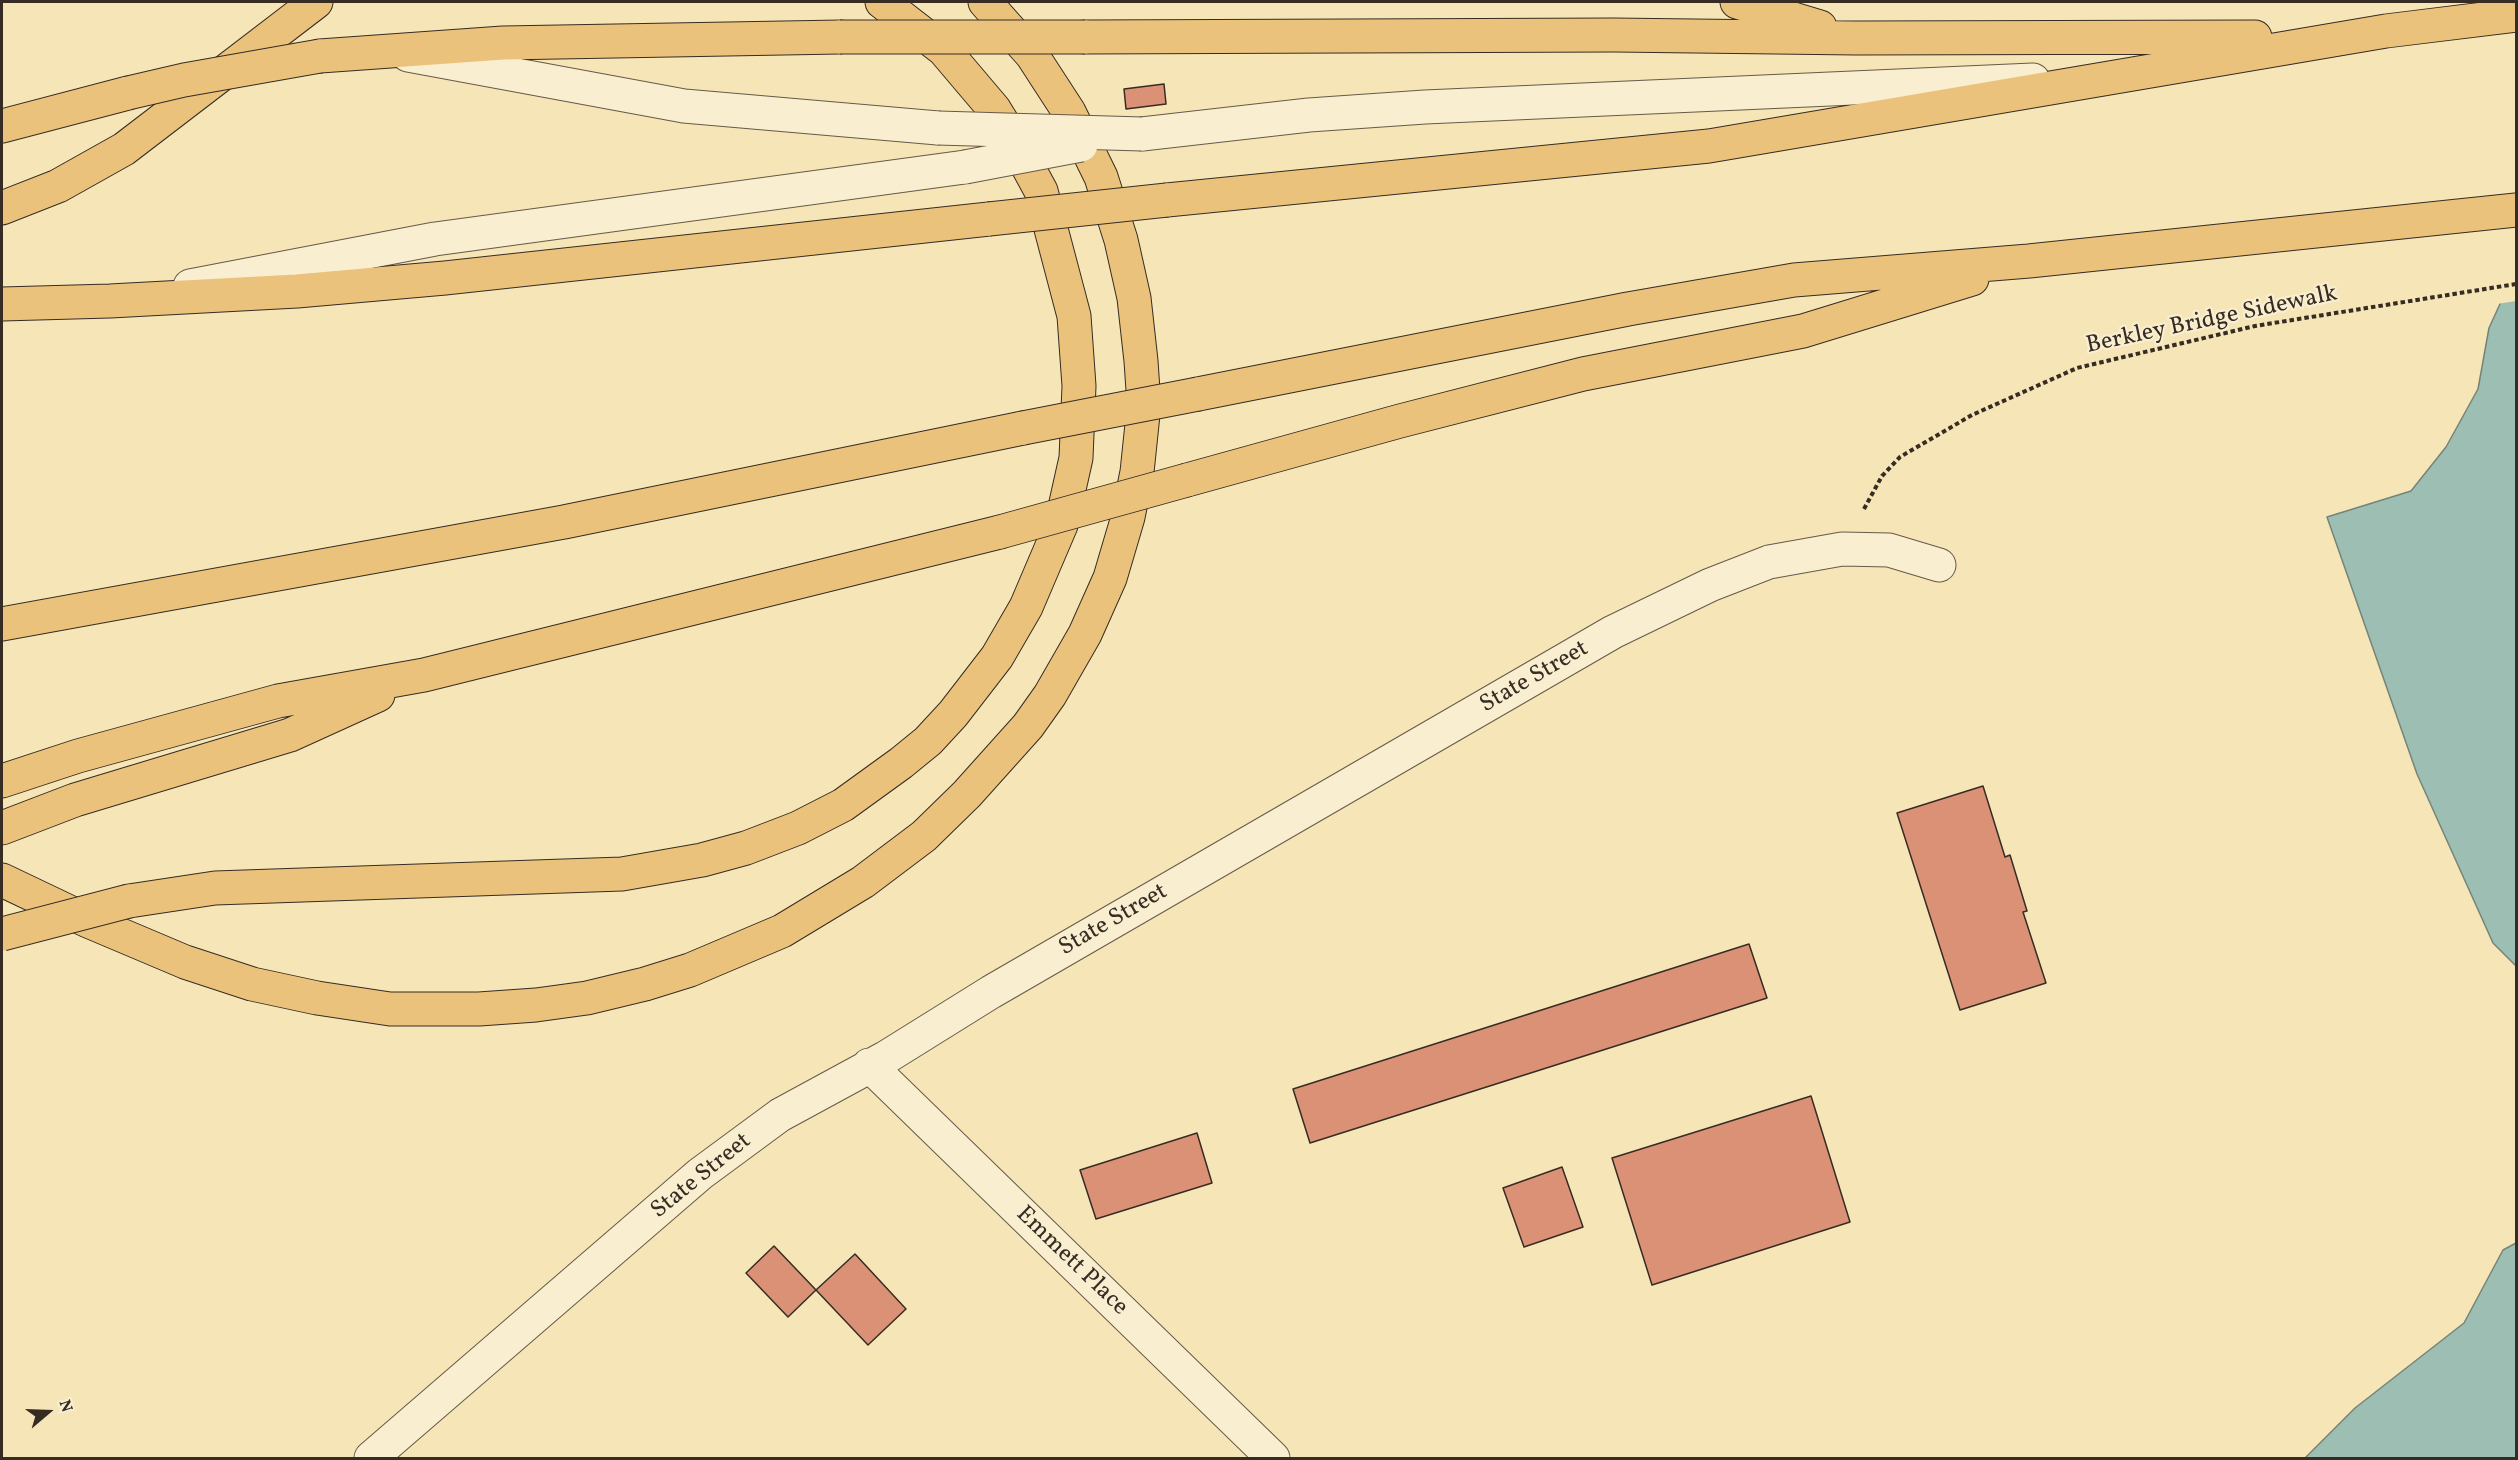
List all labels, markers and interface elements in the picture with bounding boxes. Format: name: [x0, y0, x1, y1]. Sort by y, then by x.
street label: Berkley Bridge Sidewalk: [2084, 280, 2340, 362]
street label: State Street: [1476, 635, 1594, 721]
street label: State Street: [1055, 878, 1173, 964]
street label: State Street: [646, 1128, 758, 1226]
street label: Emmett Place: [1009, 1201, 1133, 1323]
north arrow: [18, 1382, 78, 1442]
text: N: [53, 1397, 77, 1415]

